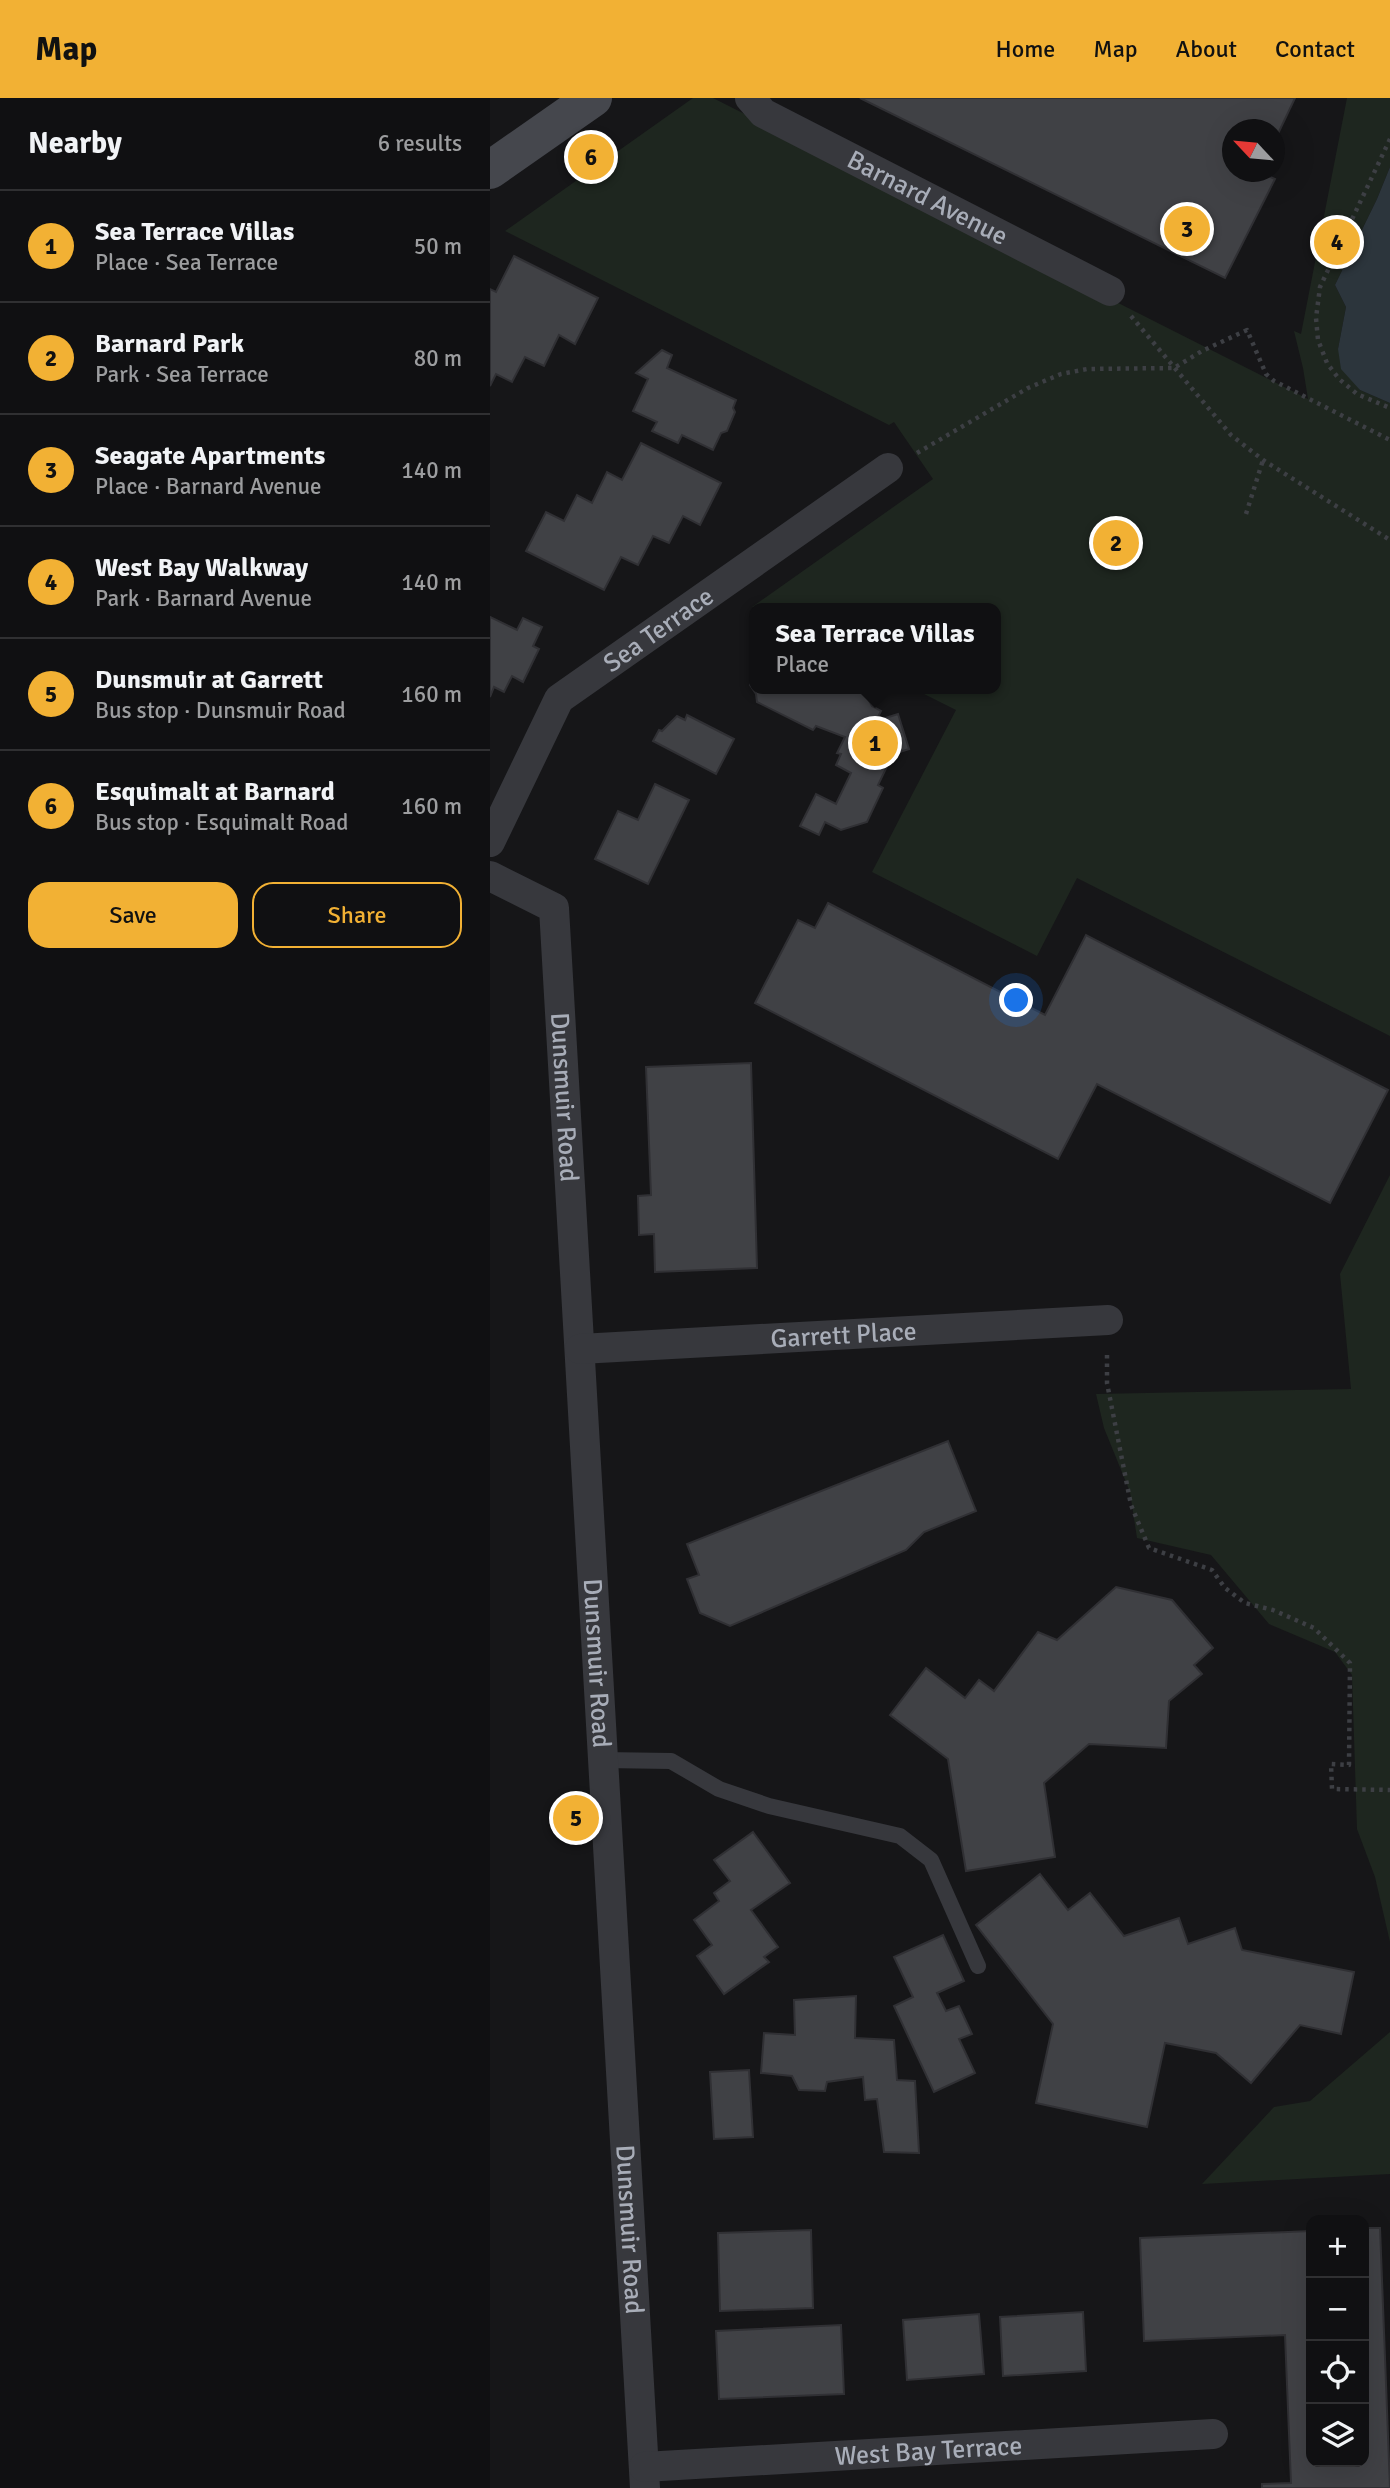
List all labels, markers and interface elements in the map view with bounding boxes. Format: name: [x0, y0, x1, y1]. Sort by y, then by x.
text: Map: [35, 29, 97, 70]
text: Home: [995, 34, 1055, 64]
text: Map: [1093, 34, 1138, 64]
text: About: [1176, 34, 1237, 64]
text: Contact: [1275, 34, 1355, 64]
north arrow: [1222, 119, 1285, 182]
text: Nearby: [28, 125, 122, 162]
text: 6 results: [378, 129, 462, 158]
pin: 6: [568, 131, 614, 183]
street label: Barnard Avenue: [842, 144, 1013, 253]
pin: 3: [1164, 203, 1210, 255]
text: Sea Terrace Villas: [95, 216, 294, 248]
pin: 4: [1314, 216, 1360, 268]
text: 1: [45, 232, 57, 261]
text: 50 m: [414, 232, 462, 261]
text: Place · Sea Terrace: [95, 248, 278, 277]
text: Barnard Park: [95, 328, 244, 360]
text: 2: [45, 344, 57, 373]
text: 80 m: [414, 344, 462, 373]
text: Park · Sea Terrace: [95, 360, 269, 389]
text: Seagate Apartments: [95, 440, 325, 472]
text: 3: [45, 456, 57, 485]
text: 140 m: [401, 456, 462, 485]
text: Place · Barnard Avenue: [95, 472, 321, 501]
pin: 2: [1093, 517, 1139, 569]
text: West Bay Walkway: [95, 552, 308, 584]
text: 4: [45, 568, 57, 597]
text: 140 m: [401, 568, 462, 597]
street label: Sea Terrace: [598, 581, 720, 680]
text: Park · Barnard Avenue: [95, 584, 312, 613]
popup: [749, 603, 1001, 694]
text: Sea Terrace Villas: [775, 618, 975, 650]
text: Place: [775, 650, 829, 679]
text: Dunsmuir at Garrett: [95, 664, 323, 696]
text: 5: [45, 680, 57, 709]
text: 160 m: [401, 680, 462, 709]
text: Bus stop · Dunsmuir Road: [95, 696, 346, 725]
pin: 1: [852, 717, 898, 769]
text: Esquimalt at Barnard: [95, 776, 335, 808]
text: 6: [45, 792, 57, 821]
text: 160 m: [401, 792, 462, 821]
text: Bus stop · Esquimalt Road: [95, 808, 348, 837]
button: Save: [28, 882, 238, 948]
button: Share: [252, 882, 462, 948]
your location: [999, 983, 1033, 1017]
street label: Dunsmuir Road: [543, 1012, 585, 1183]
street label: Garrett Place: [770, 1316, 918, 1356]
street label: Dunsmuir Road: [576, 1578, 617, 1749]
pin: 5: [553, 1792, 599, 1844]
street label: Dunsmuir Road: [608, 2144, 650, 2315]
map controls: [1306, 2215, 1369, 2467]
button: +: [1306, 2215, 1369, 2278]
button: −: [1306, 2278, 1369, 2341]
button: locate: [1306, 2341, 1369, 2404]
button: layers: [1306, 2404, 1369, 2467]
street label: West Bay Terrace: [834, 2430, 1023, 2473]

